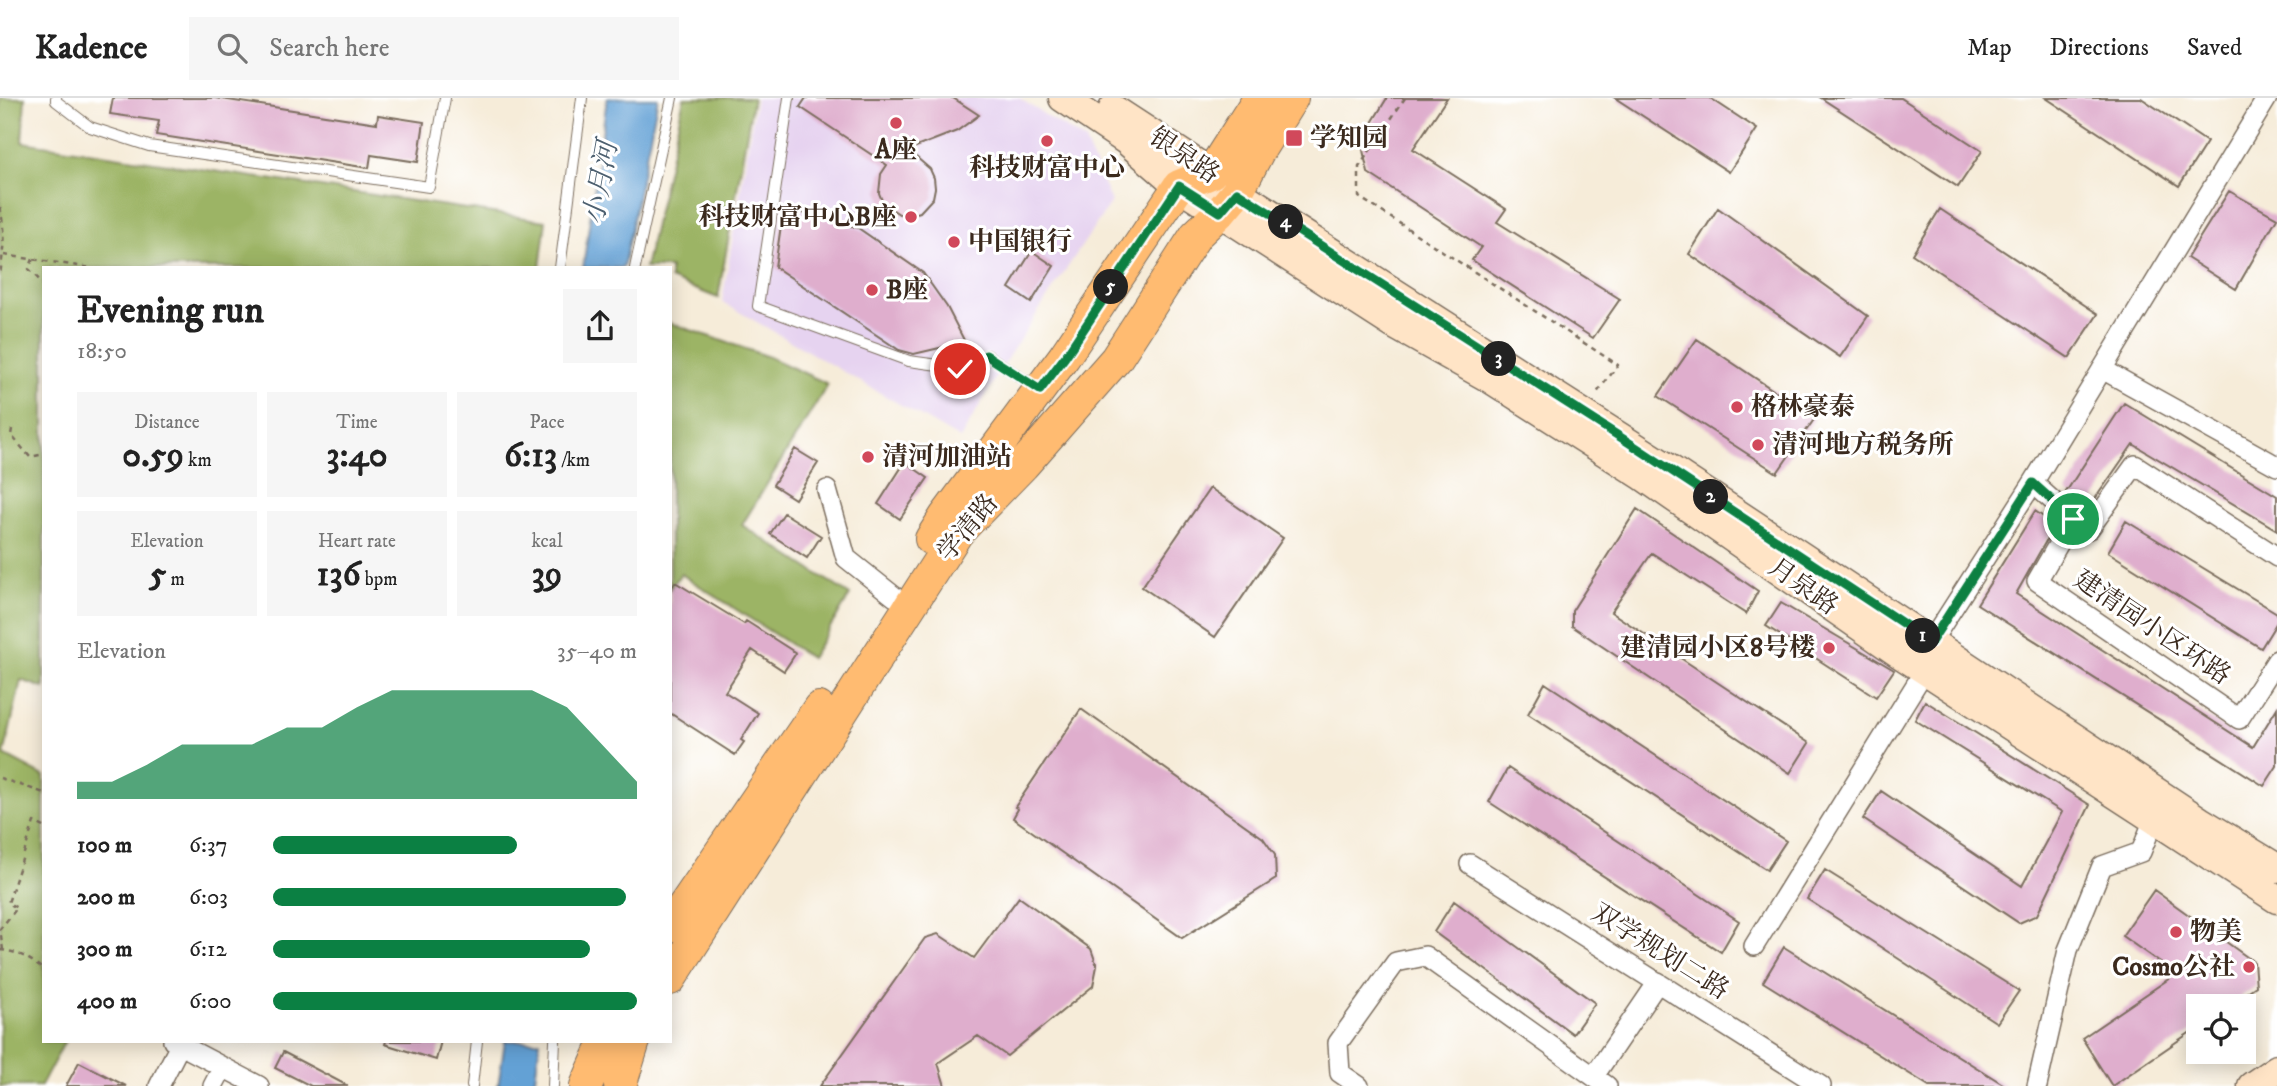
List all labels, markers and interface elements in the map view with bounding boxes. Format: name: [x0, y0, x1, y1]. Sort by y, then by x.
search box: [189, 17, 679, 80]
text: Kadence: [35, 28, 147, 69]
icon: search: [213, 29, 251, 67]
text: Search here: [269, 32, 390, 65]
text: Map: [1967, 33, 2012, 63]
text: Directions: [2050, 33, 2149, 63]
text: Saved: [2187, 33, 2242, 63]
marker: A座: [888, 115, 904, 131]
street label: 银泉路: [1142, 121, 1226, 191]
place label: 学知园: [1310, 122, 1388, 155]
marker: 学知园: [1284, 128, 1304, 148]
marker: 科技财富中心: [1039, 133, 1055, 149]
water label: 小月河: [576, 134, 626, 227]
place label: A座: [874, 134, 917, 167]
place label: 科技财富中心: [969, 152, 1125, 185]
place label: 科技财富中心B座: [699, 201, 897, 234]
pin: 4: [1268, 204, 1304, 240]
marker: 科技财富中心B座: [903, 209, 919, 225]
text: 4: [1280, 210, 1291, 233]
place label: 中国银行: [968, 226, 1072, 259]
marker: 中国银行: [946, 234, 962, 250]
pin: 5: [1094, 270, 1128, 304]
place label: B座: [886, 274, 928, 307]
text: 5: [1106, 275, 1115, 298]
marker: B座: [864, 282, 880, 298]
text: Evening run: [77, 287, 264, 335]
button: share: [563, 289, 637, 363]
text: 18:50: [77, 337, 127, 366]
pin: [930, 339, 990, 399]
pin: 3: [1482, 342, 1516, 376]
text: 3: [1495, 347, 1502, 370]
icon: check: [941, 350, 979, 388]
place label: 格林豪泰: [1751, 391, 1855, 424]
marker: 格林豪泰: [1729, 399, 1745, 415]
text: Distance: [134, 411, 200, 434]
text: Time: [336, 411, 378, 434]
text: Pace: [529, 411, 565, 434]
place label: 清河地方税务所: [1772, 429, 1954, 462]
text: 0.59: [122, 434, 184, 478]
text: 3:40: [326, 434, 388, 478]
text: 6:13: [504, 434, 557, 478]
marker: 清河地方税务所: [1750, 437, 1766, 453]
place label: 清河加油站: [882, 441, 1012, 474]
text: km: [184, 449, 212, 472]
text: /km: [557, 449, 590, 472]
marker: 清河加油站: [860, 449, 876, 465]
pin: 2: [1694, 480, 1728, 514]
text: 2: [1706, 485, 1715, 508]
street label: 学清路: [930, 488, 1006, 568]
pin: [2043, 489, 2103, 549]
icon: arrive: [2054, 500, 2092, 538]
text: Elevation: [130, 530, 204, 553]
text: Heart rate: [318, 530, 396, 553]
text: kcal: [531, 530, 563, 553]
street label: 月泉路: [1762, 551, 1844, 623]
text: 5: [149, 553, 167, 597]
text: 136: [317, 553, 361, 597]
text: 39: [532, 553, 562, 597]
street label: 建清园小区环路: [2067, 563, 2237, 693]
text: m: [167, 568, 185, 591]
text: bpm: [361, 568, 397, 591]
pin: 1: [1906, 618, 1940, 654]
text: 1: [1919, 624, 1926, 647]
place label: 建清园小区8号楼: [1620, 632, 1815, 665]
text: Elevation: [77, 637, 166, 666]
text: 35–40 m: [557, 637, 637, 666]
marker: 建清园小区8号楼: [1821, 640, 1837, 656]
text: 100 m: [77, 831, 132, 860]
text: 6:37: [189, 831, 228, 860]
text: 200 m: [77, 883, 135, 912]
text: 6:03: [189, 883, 228, 912]
street label: 双学规划二路: [1585, 897, 1735, 1007]
place label: 物美: [2190, 916, 2242, 949]
marker: 物美: [2168, 924, 2184, 940]
text: 300 m: [77, 935, 133, 964]
text: 6:12: [189, 935, 227, 964]
place label: Cosmo公社: [2112, 951, 2235, 984]
marker: Cosmo公社: [2241, 959, 2257, 975]
text: 400 m: [77, 987, 137, 1016]
text: 6:00: [189, 987, 232, 1016]
map controls: [2186, 994, 2256, 1064]
button: locate: [2186, 994, 2256, 1064]

